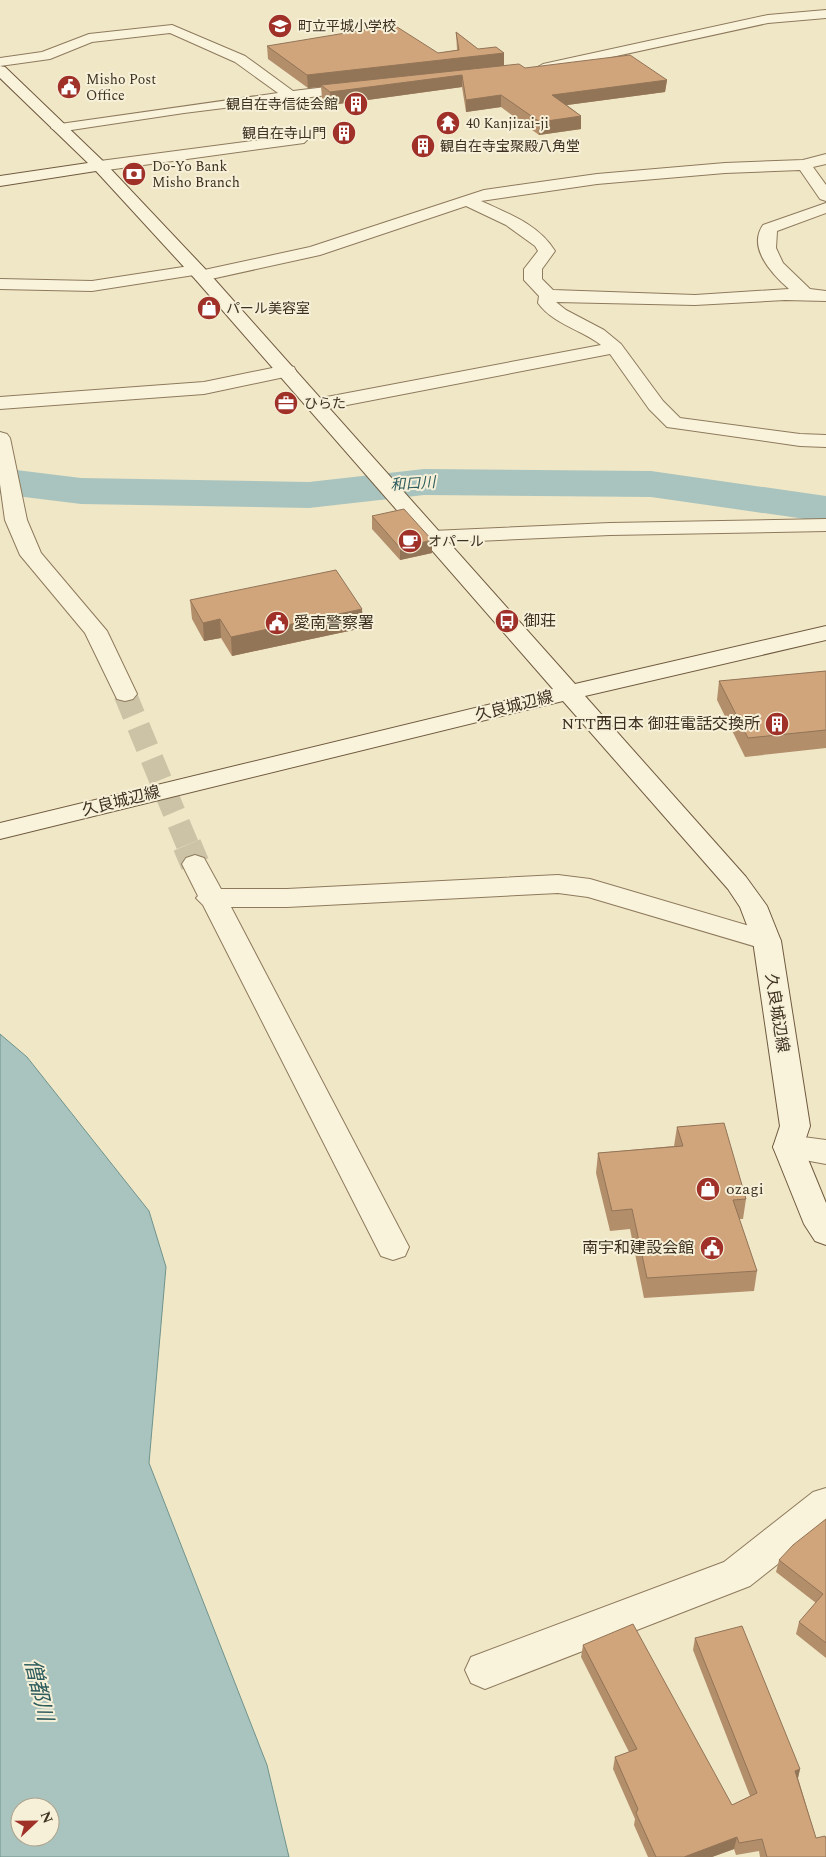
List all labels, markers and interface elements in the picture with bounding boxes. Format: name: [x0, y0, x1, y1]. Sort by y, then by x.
school or university icon: 町立平城小学校: [267, 13, 293, 39]
place label: 町立平城小学校: [298, 16, 396, 37]
place label: Misho Post Office: [86, 69, 156, 106]
public building icon: Misho Post Office: [56, 74, 82, 100]
building icon: 観自在寺信徒会館: [343, 91, 369, 117]
place label: 観自在寺信徒会館: [226, 94, 338, 115]
temple icon: 40 Kanjizai-ji: [435, 110, 461, 136]
place label: 40 Kanjizai-ji: [466, 113, 549, 134]
building icon: 観自在寺山門: [331, 120, 357, 146]
place label: 観自在寺山門: [242, 123, 326, 144]
building icon: 観自在寺宝聚殿八角堂: [410, 133, 436, 159]
place label: 観自在寺宝聚殿八角堂: [440, 136, 580, 157]
place label: Do-Yo Bank Misho Branch: [152, 156, 240, 193]
bank icon: Do-Yo Bank Misho Branch: [121, 161, 147, 187]
shop icon: パール美容室: [196, 295, 222, 321]
place label: パール美容室: [226, 298, 310, 319]
office icon: ひらた: [273, 390, 299, 416]
place label: ひらた: [304, 393, 346, 414]
water label: 和口川: [390, 471, 438, 497]
cafe icon: オパール: [397, 528, 423, 554]
place label: オパール: [428, 531, 484, 552]
bus stop icon: 御荘: [494, 608, 520, 634]
place label: 御荘: [524, 609, 556, 633]
public building icon: 愛南警察署: [264, 610, 290, 636]
place label: 愛南警察署: [294, 611, 374, 635]
street label: 久良城辺線: [472, 685, 556, 727]
building icon: NTT西日本 御荘電話交換所: [764, 711, 790, 737]
place label: NTT西日本 御荘電話交換所: [561, 712, 760, 736]
street label: 久良城辺線: [79, 780, 163, 822]
street label: 久良城辺線: [759, 972, 795, 1054]
shop icon: ozagi: [695, 1176, 721, 1202]
place label: ozagi: [726, 1177, 764, 1201]
public building icon: 南宇和建設会館: [699, 1235, 725, 1261]
place label: 南宇和建設会館: [582, 1236, 694, 1260]
water label: 僧都川: [15, 1656, 61, 1726]
north arrow: [10, 1797, 60, 1847]
text: N: [35, 1808, 58, 1827]

